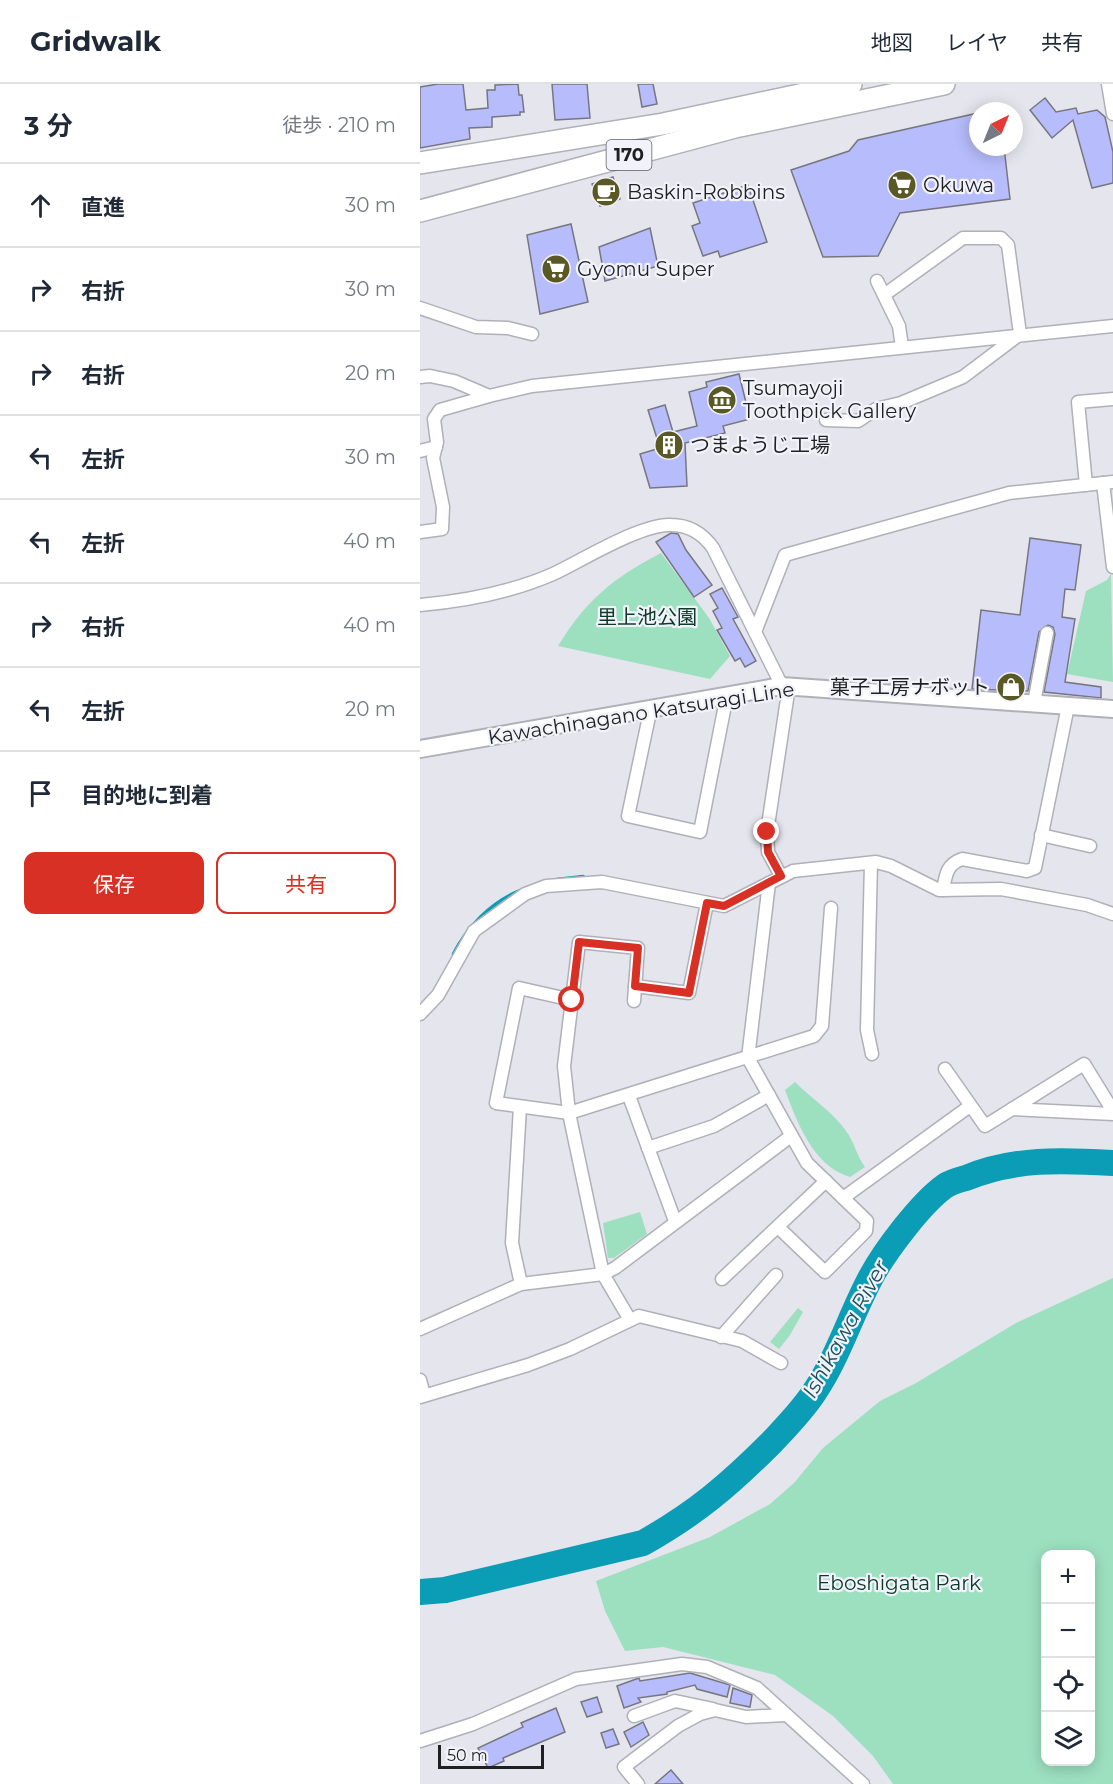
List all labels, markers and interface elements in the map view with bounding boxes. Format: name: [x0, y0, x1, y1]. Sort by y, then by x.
text: Gridwalk: [30, 24, 161, 58]
text: 地図: [871, 30, 913, 55]
text: レイヤ: [946, 30, 1008, 55]
text: 共有: [1041, 30, 1083, 55]
north arrow: [969, 102, 1023, 156]
text: 3 分: [24, 110, 73, 142]
text: 徒歩 · 210 m: [282, 113, 396, 137]
road number: 170: [606, 140, 652, 170]
supermarket icon: Okuwa: [886, 169, 918, 201]
place label: Okuwa: [923, 173, 994, 197]
cafe icon: Baskin-Robbins: [590, 176, 622, 208]
place label: Baskin-Robbins: [627, 180, 785, 204]
icon: ahead: [24, 189, 57, 222]
text: 30 m: [345, 193, 396, 217]
text: 直進: [81, 194, 125, 221]
supermarket icon: Gyomu Super: [540, 253, 572, 285]
place label: Gyomu Super: [577, 257, 715, 281]
icon: right: [24, 273, 57, 306]
text: 30 m: [345, 277, 396, 301]
text: 右折: [81, 278, 125, 305]
icon: right: [24, 357, 57, 390]
text: 20 m: [345, 361, 396, 385]
text: 右折: [81, 362, 125, 389]
place label: Tsumayoji Toothpick Gallery: [743, 376, 916, 423]
museum icon: Tsumayoji Toothpick Gallery: [706, 384, 738, 416]
building icon: つまようじ工場: [653, 429, 685, 461]
place label: つまようじ工場: [690, 433, 830, 457]
icon: left: [24, 441, 57, 474]
text: 30 m: [345, 445, 396, 469]
text: 左折: [81, 446, 125, 473]
icon: left: [24, 525, 57, 558]
text: 40 m: [343, 529, 396, 553]
text: 左折: [81, 530, 125, 557]
park label: 里上池公園: [597, 605, 697, 629]
icon: right: [24, 609, 57, 642]
text: 40 m: [343, 613, 396, 637]
text: 右折: [81, 614, 125, 641]
shop icon: 菓子工房ナボット: [995, 671, 1027, 703]
place label: 菓子工房ナボット: [830, 675, 990, 699]
street label: Kawachinagano Katsuragi Line: [486, 677, 796, 749]
icon: left: [24, 693, 57, 726]
text: 20 m: [345, 697, 396, 721]
text: 左折: [81, 698, 125, 725]
icon: arrive: [24, 777, 57, 810]
text: 目的地に到着: [81, 782, 213, 809]
route end: [753, 818, 779, 844]
button: 保存: [24, 852, 204, 914]
button: 共有: [216, 852, 396, 914]
route start: [558, 986, 584, 1012]
water label: Ishikawa River: [797, 1255, 893, 1402]
map controls: [1041, 1550, 1095, 1766]
button: +: [1041, 1550, 1095, 1604]
park label: Eboshigata Park: [817, 1571, 981, 1595]
button: −: [1041, 1604, 1095, 1658]
button: locate: [1041, 1658, 1095, 1712]
button: layers: [1041, 1712, 1095, 1766]
scale bar: [438, 1742, 544, 1770]
text: 50 m: [447, 1746, 488, 1765]

